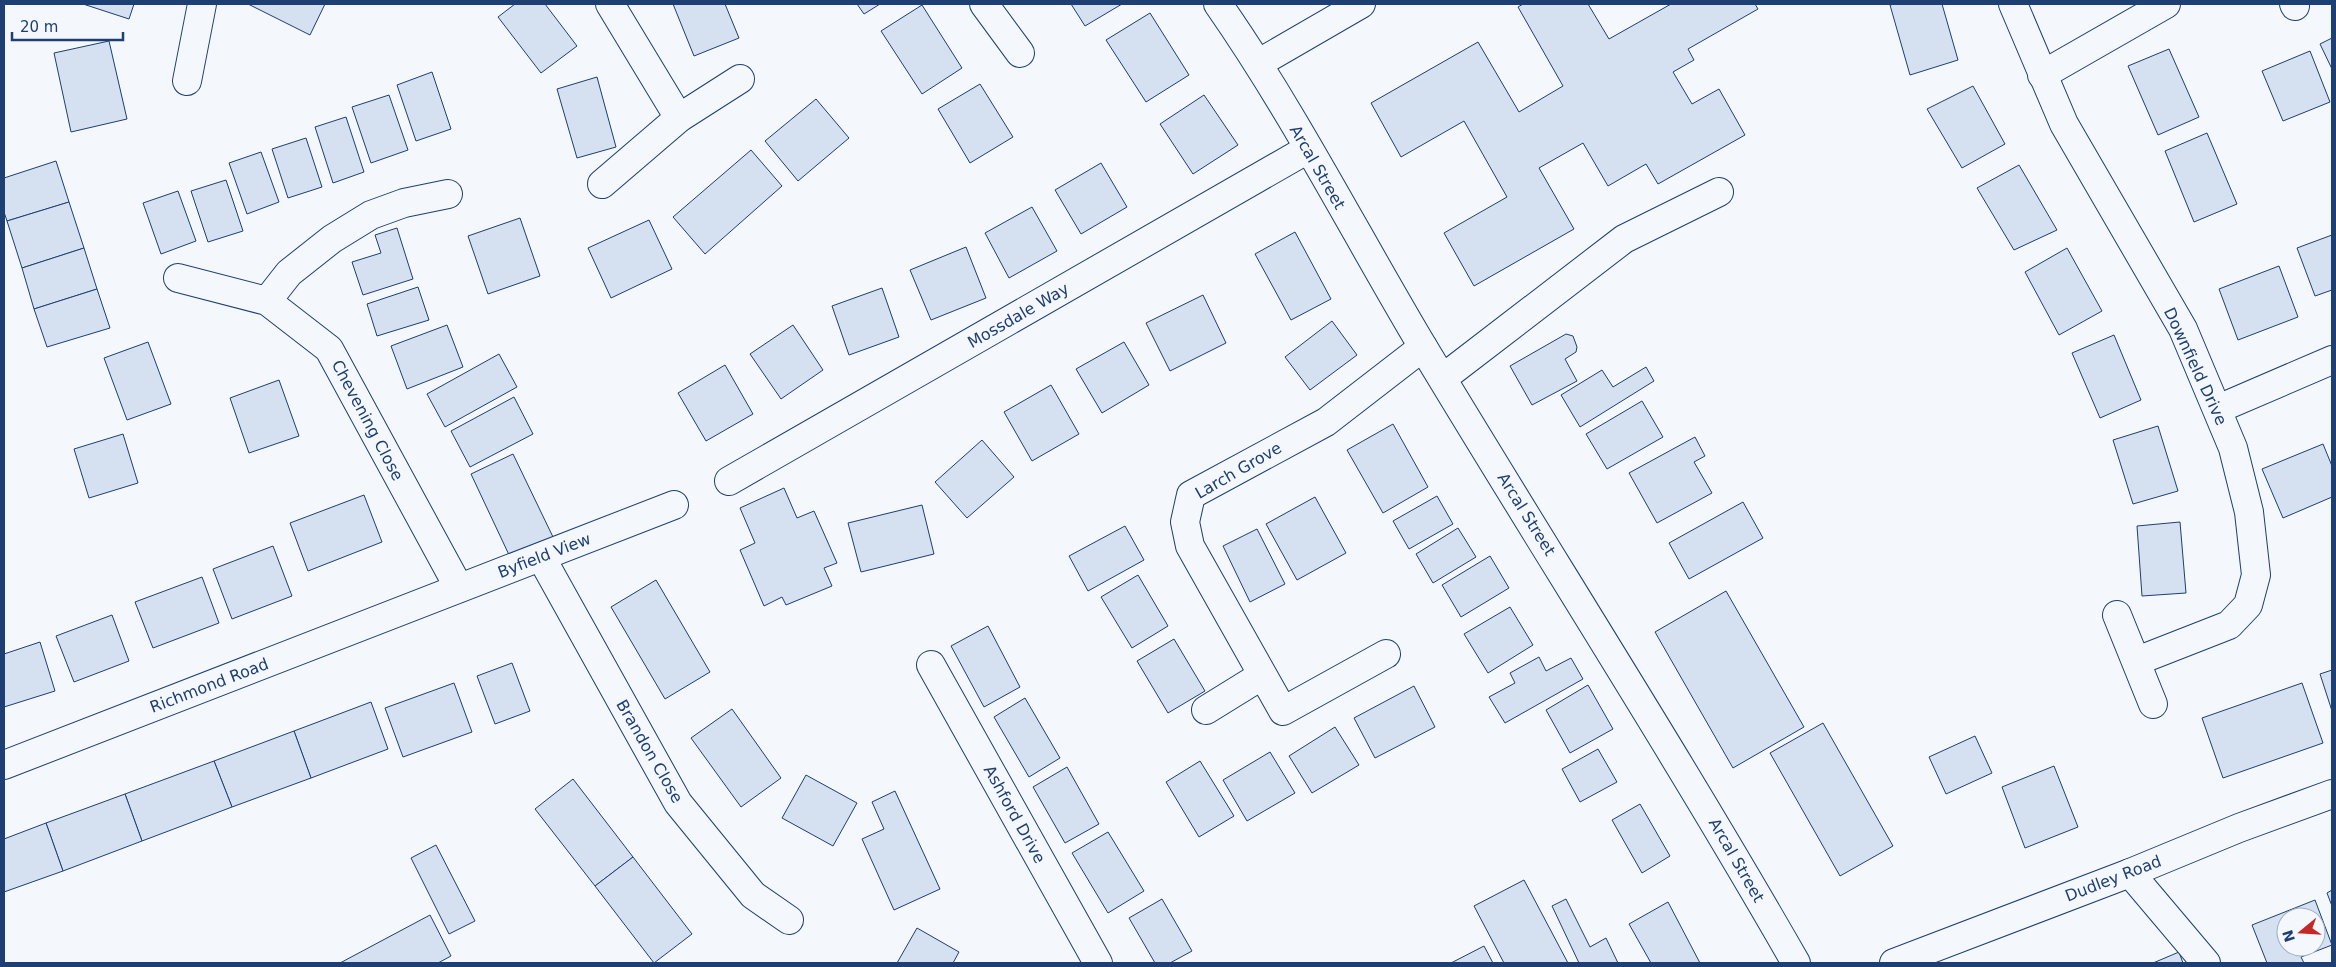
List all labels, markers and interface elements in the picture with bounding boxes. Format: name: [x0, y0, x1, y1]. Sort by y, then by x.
scale bar: [12, 10, 124, 42]
text: 20 m: [20, 18, 58, 36]
street label: Arcal Street: [1286, 122, 1349, 213]
street label: Mossdale Way: [964, 279, 1072, 352]
street label: Downfield Drive: [2160, 304, 2231, 428]
street label: Chevening Close: [328, 357, 407, 484]
street label: Larch Grove: [1192, 438, 1285, 503]
street label: Arcal Street: [1494, 469, 1560, 559]
street label: Byfield View: [495, 529, 593, 582]
street label: Richmond Road: [147, 654, 271, 717]
street label: Brandon Close: [612, 696, 687, 806]
street label: Ashford Drive: [980, 762, 1049, 867]
street label: Arcal Street: [1705, 815, 1768, 906]
street label: Dudley Road: [2062, 851, 2164, 906]
north arrow: [2276, 907, 2326, 957]
text: N: [2279, 928, 2298, 944]

